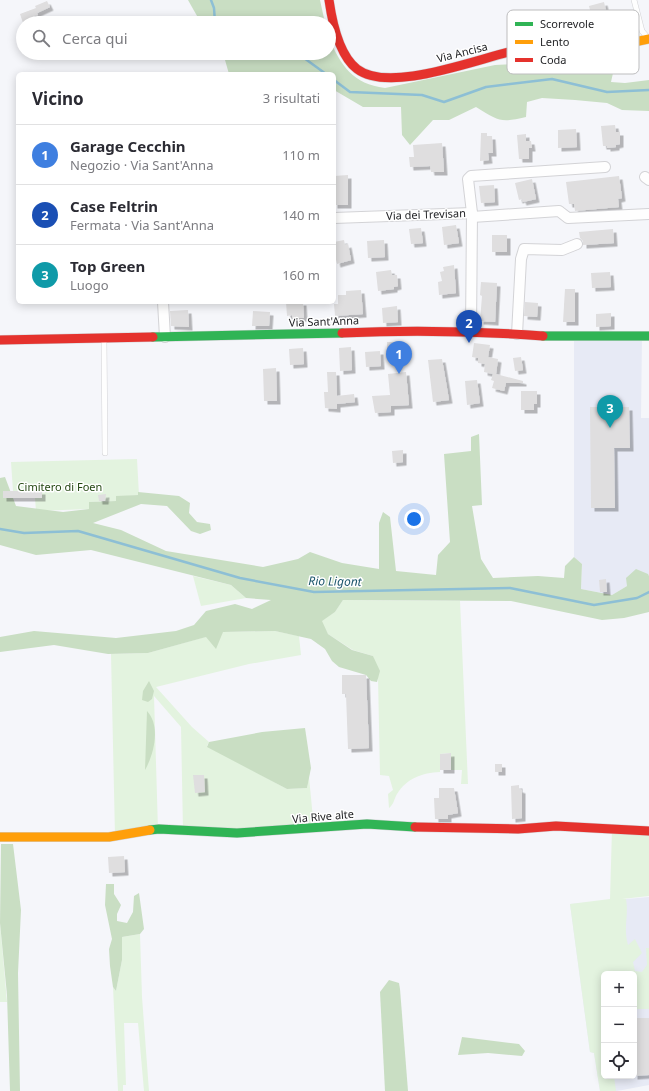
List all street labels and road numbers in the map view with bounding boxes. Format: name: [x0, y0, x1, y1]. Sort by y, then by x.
street label: Via Ancisa: [435, 38, 489, 66]
street label: Via dei Trevisan: [386, 205, 466, 223]
street label: Via Sant'Anna: [289, 312, 359, 330]
street label: Via Rive alte: [291, 806, 355, 826]

